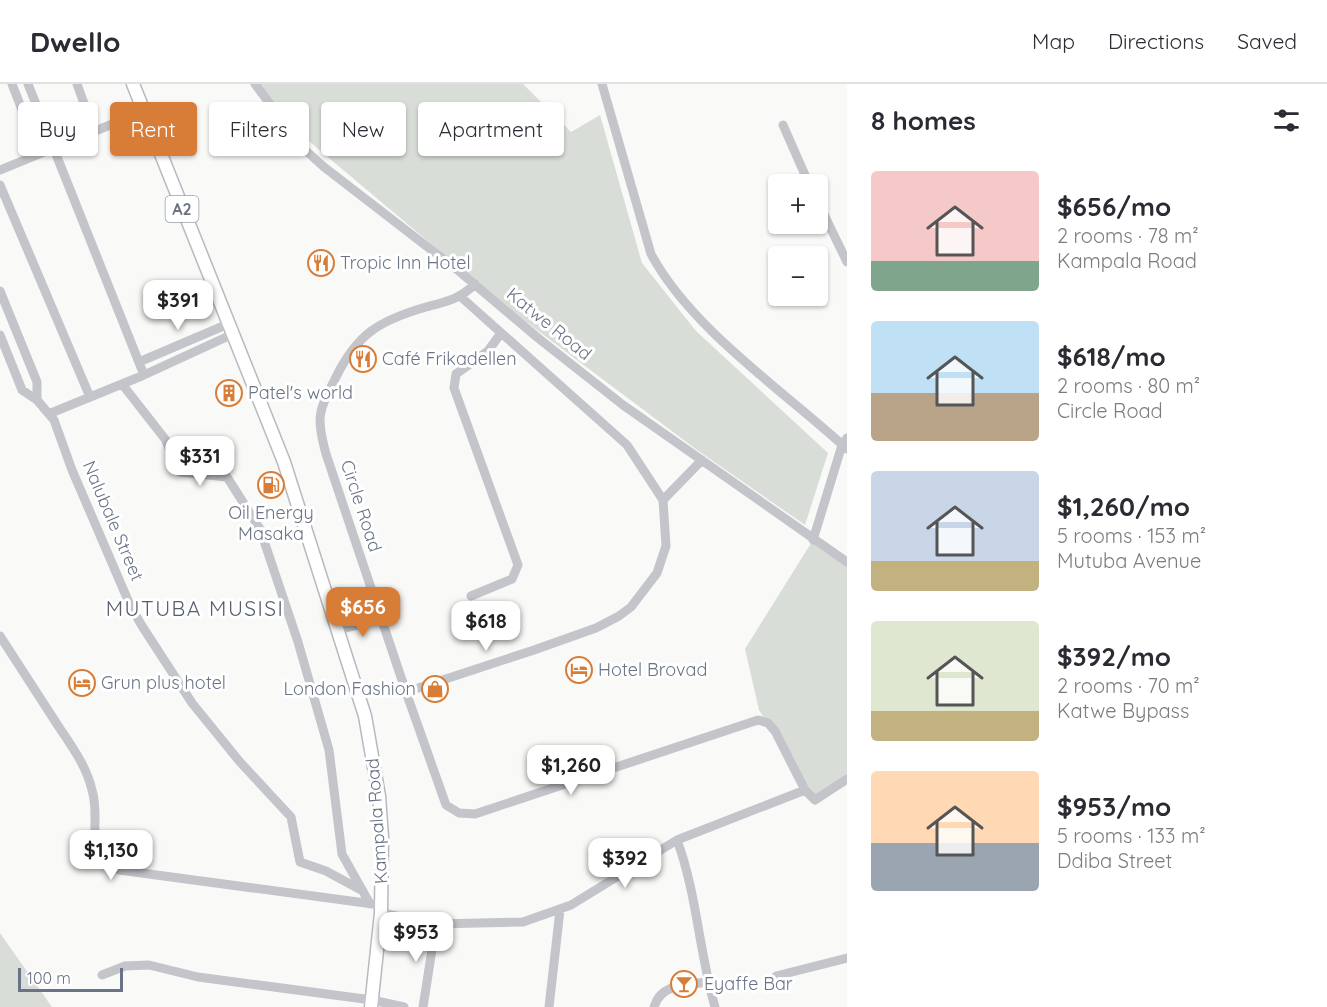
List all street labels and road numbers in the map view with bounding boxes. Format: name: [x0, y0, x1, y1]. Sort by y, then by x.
road number: A2: [166, 196, 198, 222]
street label: Katwe Road: [502, 282, 597, 365]
street label: Nalubale Street: [78, 457, 149, 584]
street label: Circle Road: [336, 457, 387, 555]
street label: Kampala Road: [361, 757, 392, 885]

